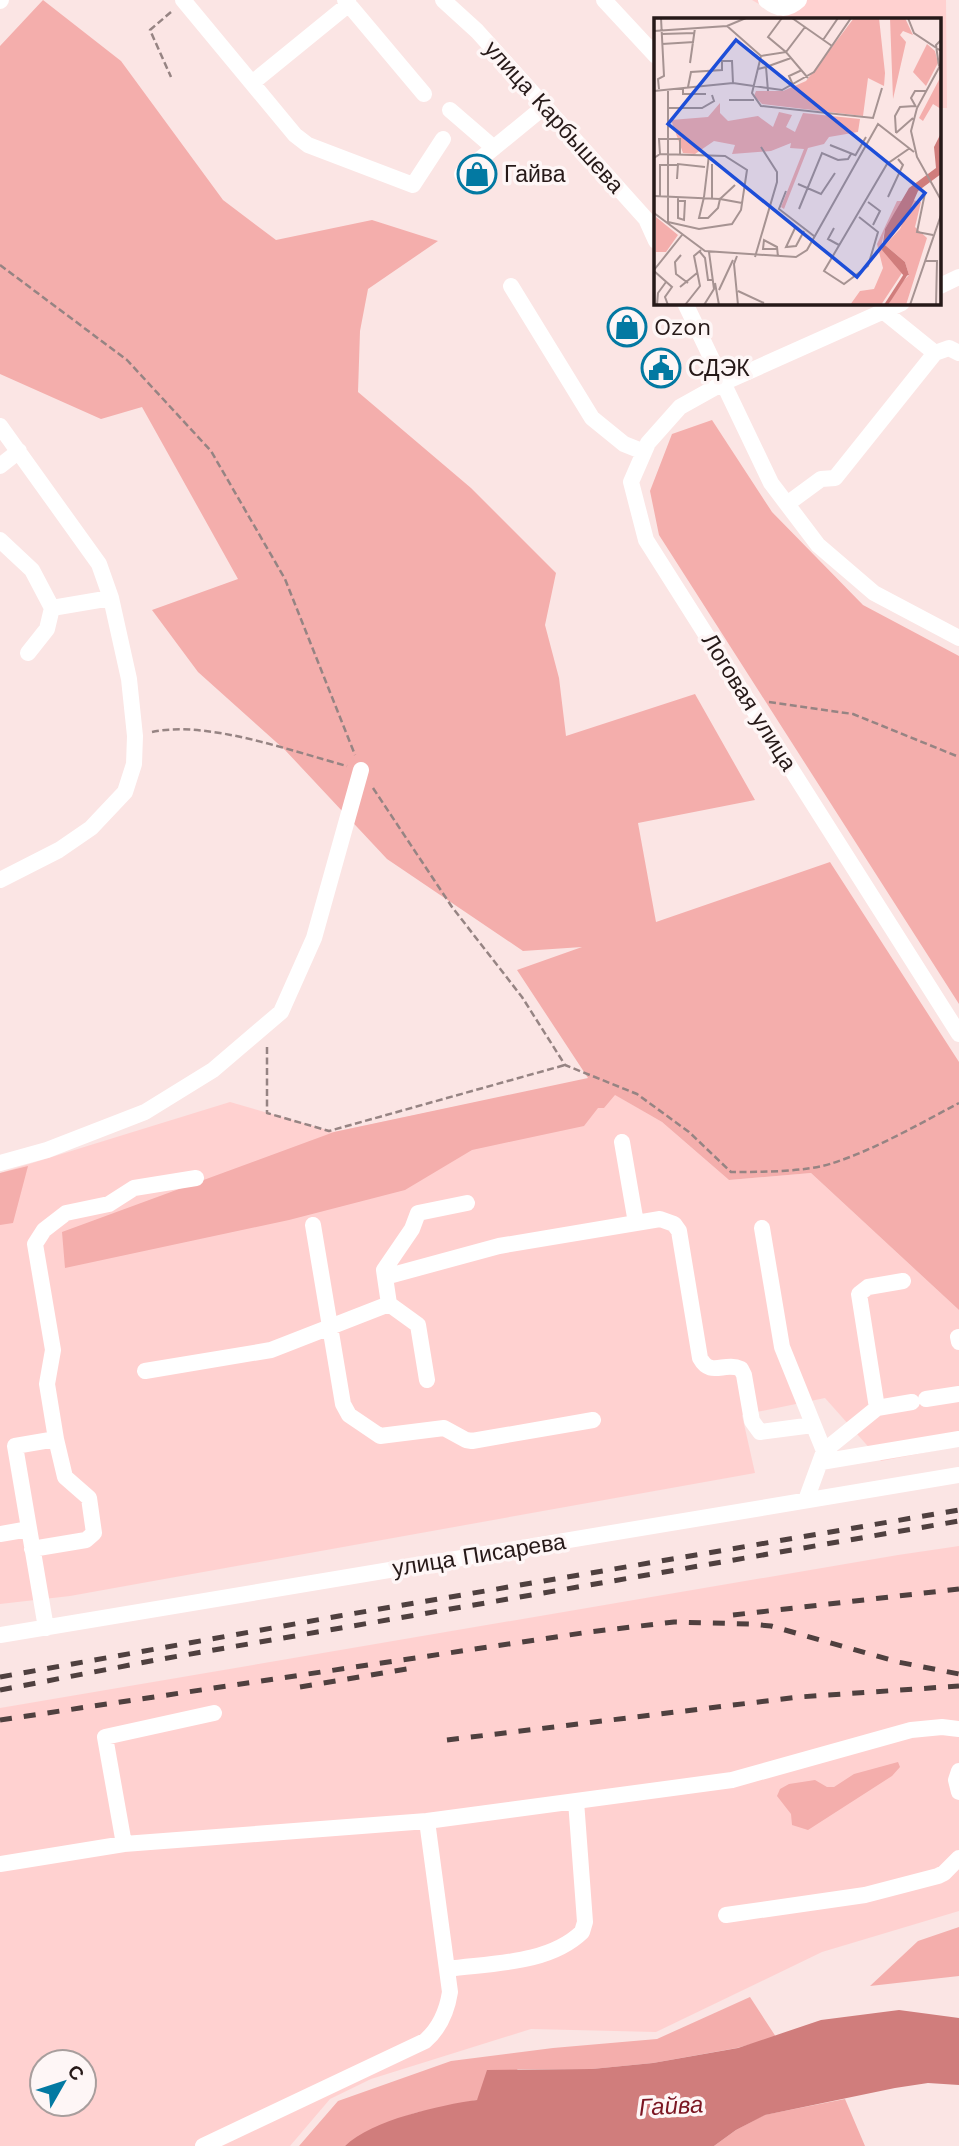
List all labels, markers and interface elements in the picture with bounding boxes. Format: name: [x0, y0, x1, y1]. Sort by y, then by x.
inset map: [654, 18, 942, 304]
street label: улица Карбышева: [478, 35, 630, 199]
shop icon: Гайва: [456, 153, 498, 195]
place label: Гайва: [504, 161, 566, 188]
shop icon: Ozon: [606, 306, 648, 348]
place label: Ozon: [654, 314, 711, 341]
public building icon: СДЭК: [640, 347, 682, 389]
place label: СДЭК: [688, 355, 750, 382]
street label: Логовая улица: [696, 628, 802, 776]
street label: улица Писарева: [390, 1528, 568, 1582]
north arrow: [28, 2048, 98, 2118]
text: С: [63, 2060, 89, 2085]
water label: Гайва: [638, 2090, 704, 2122]

